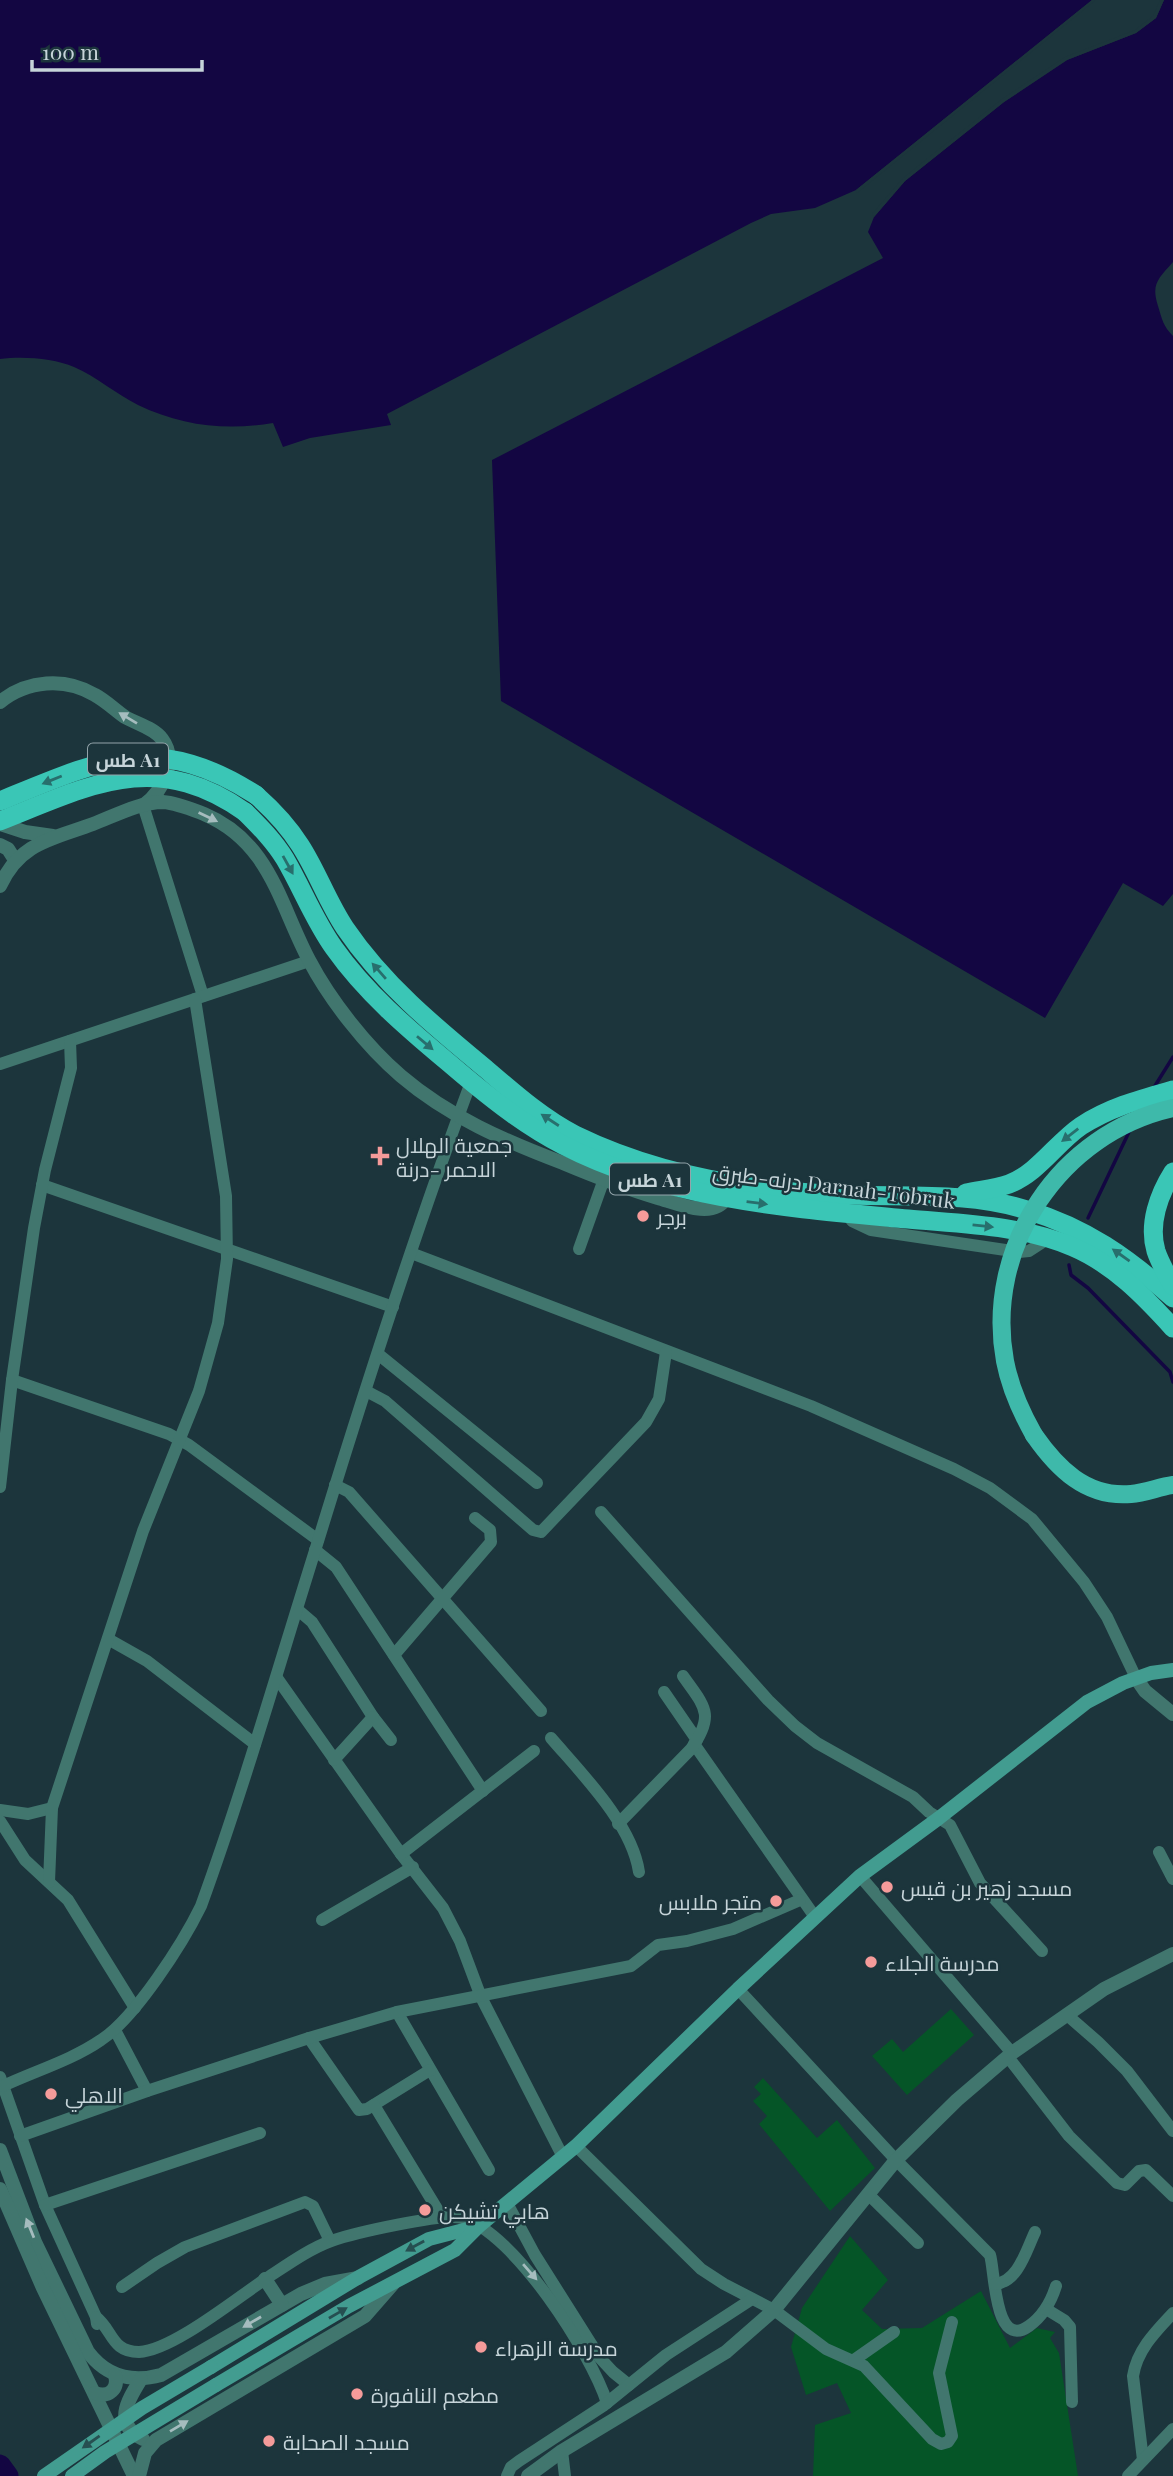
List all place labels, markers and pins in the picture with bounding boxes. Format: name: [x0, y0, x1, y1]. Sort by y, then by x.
place label: جمعية الهلال الاحمر -درنة: [396, 1130, 512, 1182]
marker: جمعية الهلال الاحمر -درنة: [370, 1146, 390, 1166]
place label: برجر: [656, 1202, 687, 1230]
marker: برجر: [635, 1208, 651, 1224]
place label: مسجد زهير بن قيس: [901, 1873, 1072, 1902]
marker: مسجد زهير بن قيس: [879, 1879, 895, 1895]
place label: متجر ملابس: [659, 1887, 762, 1916]
marker: متجر ملابس: [768, 1893, 784, 1909]
place label: مدرسة الجلاء: [885, 1948, 1000, 1976]
marker: مدرسة الجلاء: [863, 1954, 879, 1970]
place label: الاهلي: [65, 2080, 123, 2112]
marker: الاهلي: [43, 2086, 59, 2102]
place label: هابي تشيكن: [439, 2196, 550, 2228]
marker: هابي تشيكن: [417, 2202, 433, 2218]
place label: مدرسة الزهراء: [495, 2333, 618, 2361]
marker: مدرسة الزهراء: [473, 2339, 489, 2355]
place label: مطعم النافورة: [371, 2380, 499, 2410]
marker: مطعم النافورة: [349, 2386, 365, 2402]
place label: مسجد الصحابة: [283, 2427, 410, 2455]
marker: مسجد الصحابة: [261, 2433, 277, 2449]

